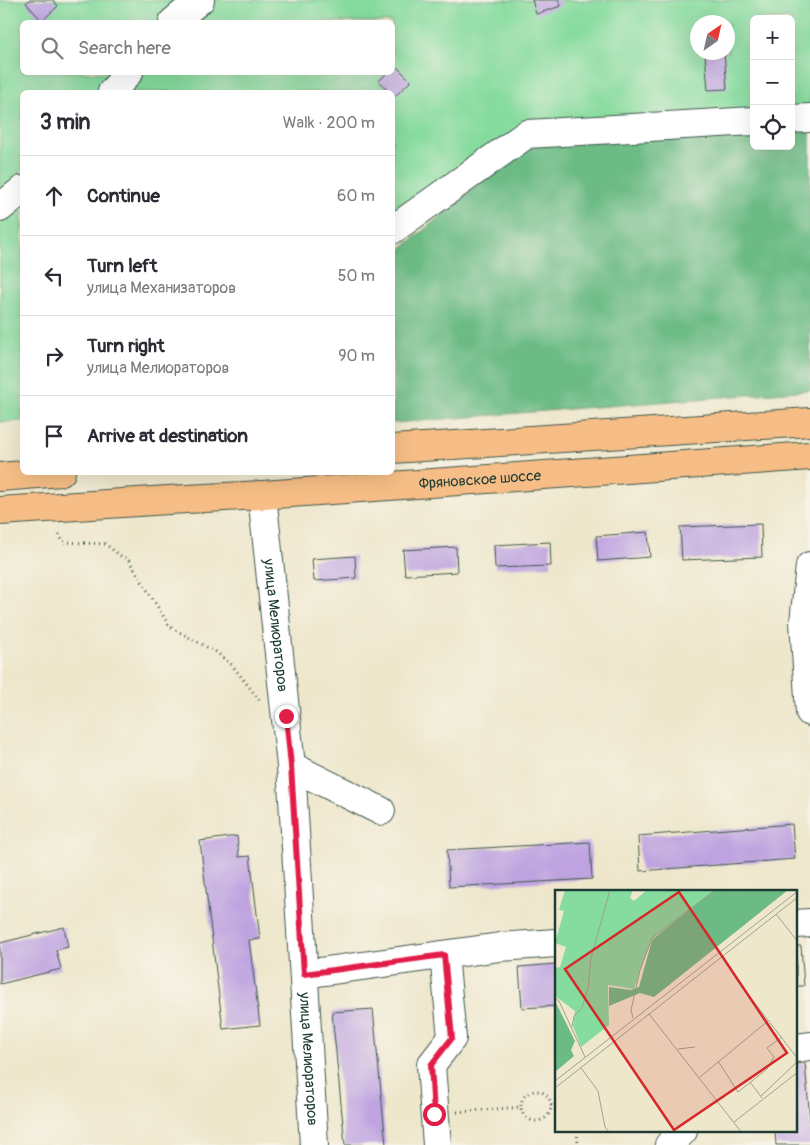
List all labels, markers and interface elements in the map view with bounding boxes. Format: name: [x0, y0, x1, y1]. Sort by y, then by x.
north arrow: [690, 15, 735, 60]
map controls: [750, 15, 795, 150]
button: +: [750, 15, 795, 60]
search box: [20, 20, 395, 75]
icon: search: [38, 34, 66, 62]
text: Search here: [78, 36, 171, 60]
button: −: [750, 60, 795, 105]
button: locate: [750, 105, 795, 150]
text: 3 min: [40, 109, 90, 136]
text: Walk · 200 m: [283, 113, 375, 133]
icon: ahead: [40, 182, 68, 210]
text: Continue: [87, 184, 160, 208]
text: 60 m: [337, 186, 375, 206]
text: Turn left: [87, 254, 157, 278]
icon: left: [40, 262, 68, 290]
text: 50 m: [338, 266, 375, 286]
text: улица Механизаторов: [87, 278, 236, 298]
text: Turn right: [87, 334, 165, 358]
icon: right: [40, 342, 68, 370]
text: 90 m: [338, 346, 375, 366]
text: улица Мелиораторов: [87, 358, 229, 378]
icon: arrive: [40, 422, 68, 450]
text: Arrive at destination: [87, 424, 248, 448]
street label: Фряновское шоссе: [418, 466, 542, 493]
street label: улица Мелиораторов: [259, 557, 292, 693]
route end: [275, 705, 298, 728]
inset map: [555, 890, 798, 1132]
street label: улица Мелиораторов: [295, 991, 322, 1126]
route start: [423, 1103, 446, 1126]

